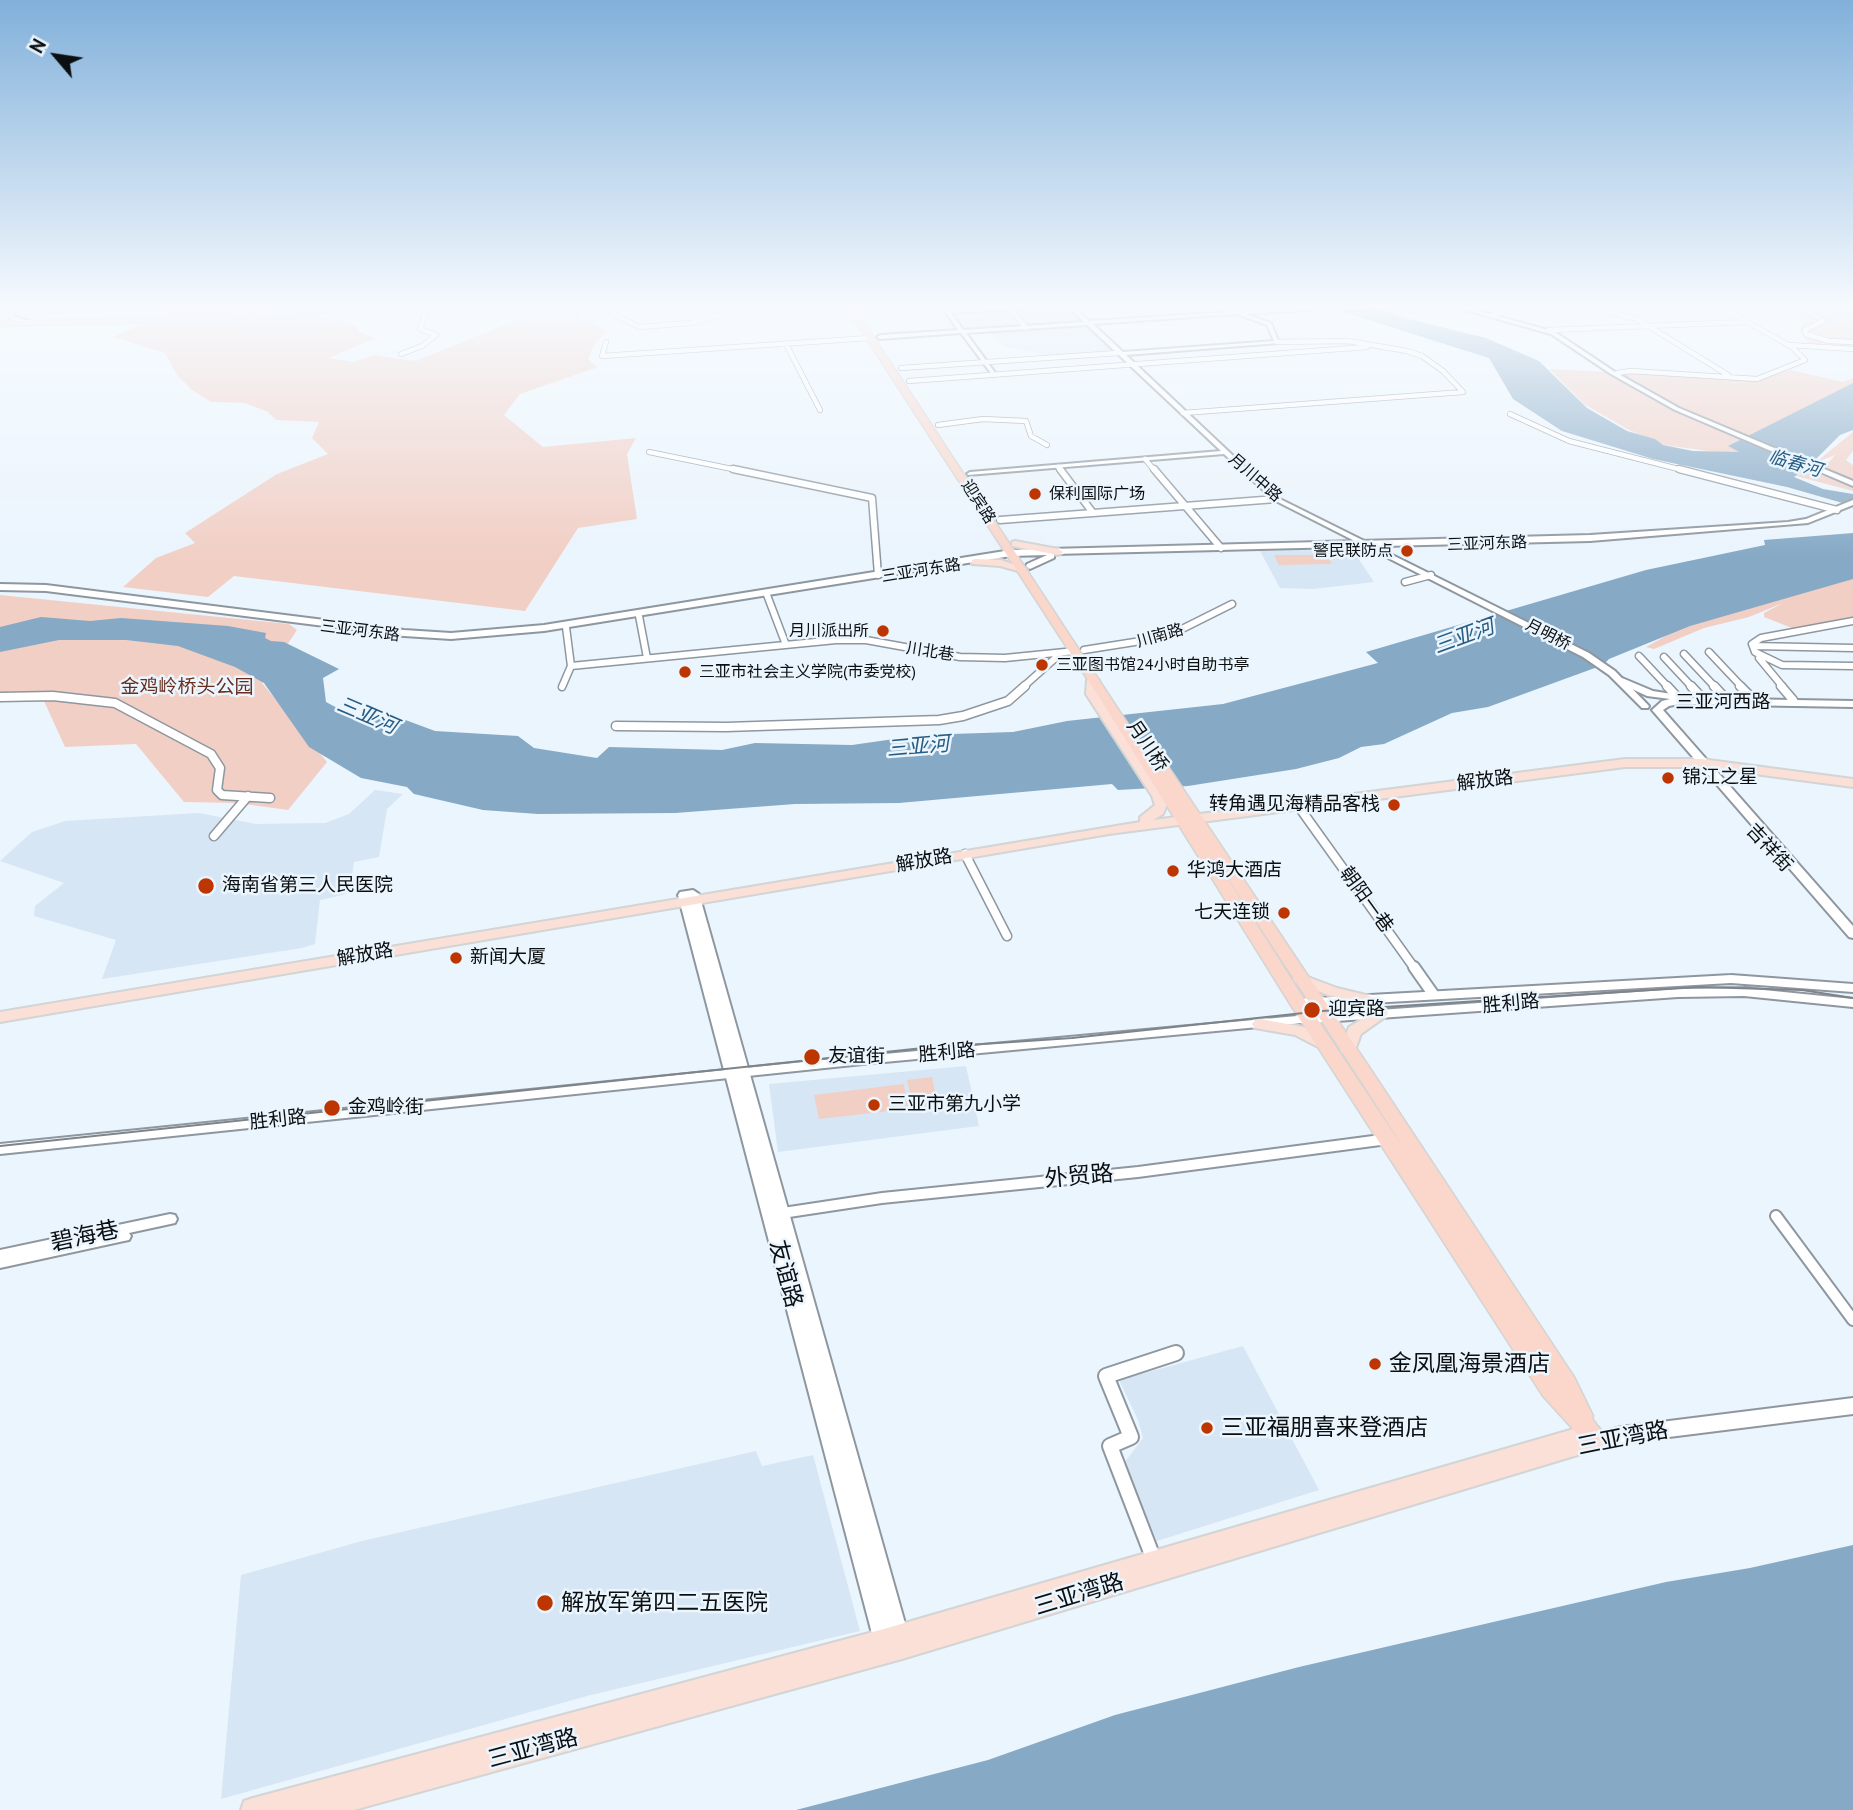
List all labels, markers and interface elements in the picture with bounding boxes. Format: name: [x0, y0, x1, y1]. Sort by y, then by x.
north arrow: [21, 21, 91, 91]
text: N: [24, 35, 51, 57]
water label: 临春河: [1766, 446, 1824, 482]
street label: 月川中路: [1225, 450, 1285, 506]
street label: 迎宾路: [957, 477, 999, 527]
place label: 保利国际广场: [1049, 484, 1145, 504]
marker: 保利国际广场: [1027, 486, 1043, 502]
street label: 三亚河东路: [1447, 533, 1527, 555]
place label: 警民联防点: [1313, 541, 1393, 561]
marker: 警民联防点: [1399, 543, 1415, 559]
street label: 三亚河东路: [880, 555, 962, 587]
water label: 三亚河: [1430, 614, 1498, 660]
street label: 月明桥: [1522, 616, 1574, 654]
street label: 三亚河东路: [319, 617, 401, 645]
street label: 川南路: [1134, 620, 1186, 652]
place label: 月川派出所: [789, 621, 869, 641]
marker: 月川派出所: [875, 623, 891, 639]
street label: 川北巷: [905, 639, 955, 665]
place label: 三亚图书馆24小时自助书亭: [1056, 655, 1249, 675]
marker: 三亚图书馆24小时自助书亭: [1034, 657, 1050, 673]
place label: 三亚市社会主义学院(市委党校): [699, 662, 916, 682]
marker: 三亚市社会主义学院(市委党校): [677, 664, 693, 680]
park label: 金鸡岭桥头公园: [121, 677, 253, 699]
water label: 三亚河: [333, 692, 401, 740]
street label: 三亚河西路: [1676, 692, 1770, 714]
street label: 月川桥: [1122, 716, 1172, 776]
water label: 三亚河: [886, 732, 950, 762]
street label: 解放路: [1455, 766, 1515, 796]
place label: 锦江之星: [1682, 767, 1758, 789]
marker: 锦江之星: [1660, 770, 1676, 786]
place label: 转角遇见海精品客栈: [1209, 794, 1380, 816]
marker: 转角遇见海精品客栈: [1386, 797, 1402, 813]
street label: 吉祥街: [1741, 819, 1797, 877]
street label: 解放路: [894, 845, 954, 877]
place label: 华鸿大酒店: [1187, 860, 1282, 882]
marker: 华鸿大酒店: [1165, 863, 1181, 879]
street label: 朝阳一巷: [1334, 863, 1398, 937]
place label: 海南省第三人民医院: [222, 875, 393, 897]
marker: 海南省第三人民医院: [196, 876, 216, 896]
place label: 七天连锁: [1194, 902, 1270, 924]
marker: 七天连锁: [1276, 905, 1292, 921]
street label: 解放路: [335, 939, 395, 971]
place label: 新闻大厦: [470, 947, 546, 969]
marker: 新闻大厦: [448, 950, 464, 966]
street label: 胜利路: [1482, 990, 1540, 1018]
place label: 迎宾路: [1328, 999, 1385, 1021]
marker: 迎宾路: [1302, 1000, 1322, 1020]
street label: 胜利路: [918, 1039, 976, 1067]
place label: 友谊街: [828, 1046, 885, 1068]
marker: 友谊街: [802, 1047, 822, 1067]
place label: 三亚市第九小学: [888, 1094, 1021, 1116]
place label: 金鸡岭街: [348, 1097, 424, 1119]
marker: 三亚市第九小学: [866, 1097, 882, 1113]
marker: 金鸡岭街: [322, 1098, 342, 1118]
street label: 胜利路: [248, 1106, 308, 1134]
street label: 外贸路: [1043, 1160, 1115, 1194]
street label: 碧海巷: [48, 1216, 122, 1258]
street label: 友谊路: [763, 1237, 807, 1311]
place label: 金凤凰海景酒店: [1389, 1350, 1550, 1378]
marker: 金凤凰海景酒店: [1367, 1356, 1383, 1372]
place label: 三亚福朋喜来登酒店: [1221, 1414, 1428, 1442]
street label: 三亚湾路: [1575, 1417, 1671, 1461]
marker: 三亚福朋喜来登酒店: [1199, 1420, 1215, 1436]
street label: 三亚湾路: [1031, 1568, 1127, 1622]
place label: 解放军第四二五医院: [561, 1589, 768, 1617]
marker: 解放军第四二五医院: [535, 1593, 555, 1613]
street label: 三亚湾路: [485, 1724, 581, 1774]

